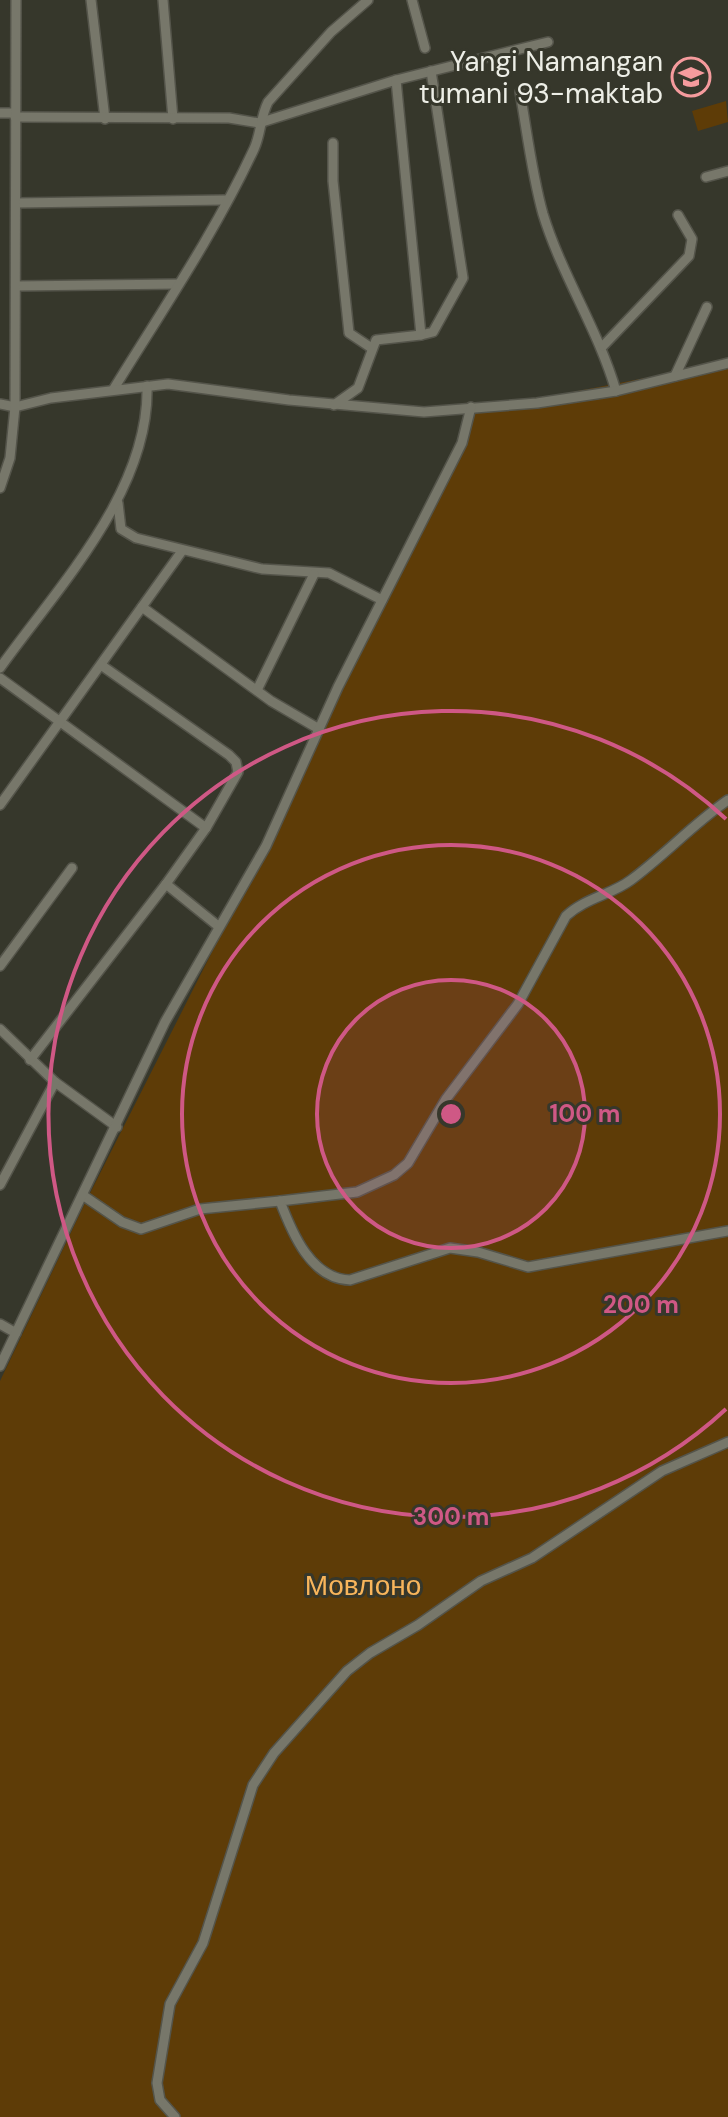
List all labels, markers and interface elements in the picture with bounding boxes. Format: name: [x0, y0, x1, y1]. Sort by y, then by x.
place label: Yangi Namangan tumani 93-maktab: [419, 43, 663, 112]
school or university icon: Yangi Namangan tumani 93-maktab: [670, 56, 712, 98]
text: 100 m: [550, 1098, 620, 1129]
centre of rings: [437, 1100, 465, 1128]
text: 200 m: [603, 1289, 679, 1320]
text: 300 m: [413, 1501, 489, 1532]
park label: Мовлоно: [305, 1567, 421, 1604]

